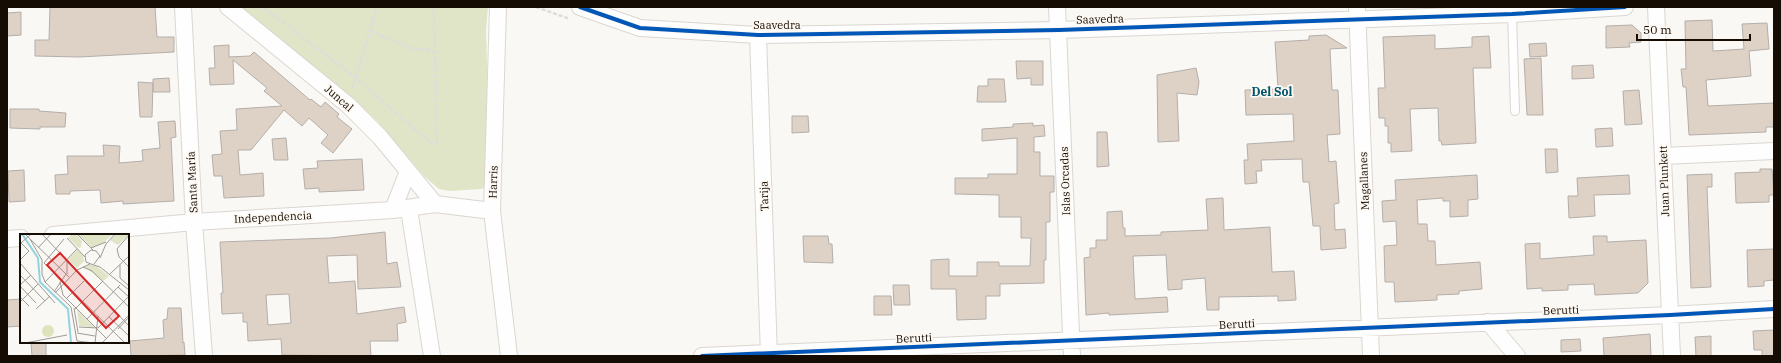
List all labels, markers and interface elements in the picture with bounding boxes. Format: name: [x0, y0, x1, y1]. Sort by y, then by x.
street label: Saavedra: [1076, 11, 1124, 27]
scale bar: [1637, 16, 1750, 42]
street label: Saavedra: [753, 18, 801, 32]
text: 50 m: [1643, 22, 1672, 37]
street label: Juncal: [322, 82, 356, 114]
district label: Del Sol: [1252, 84, 1293, 99]
street label: Juan Plunkett: [1656, 145, 1672, 217]
street label: Islas Orcadas: [1057, 146, 1073, 216]
street label: Santa María: [183, 151, 201, 213]
street label: Magallanes: [1356, 152, 1372, 210]
street label: Harris: [485, 165, 501, 199]
street label: Tarija: [756, 181, 772, 211]
street label: Independencia: [234, 208, 312, 226]
inset map: [20, 234, 129, 343]
street label: Berutti: [1543, 302, 1580, 318]
street label: Berutti: [1219, 316, 1256, 332]
street label: Berutti: [896, 330, 933, 346]

